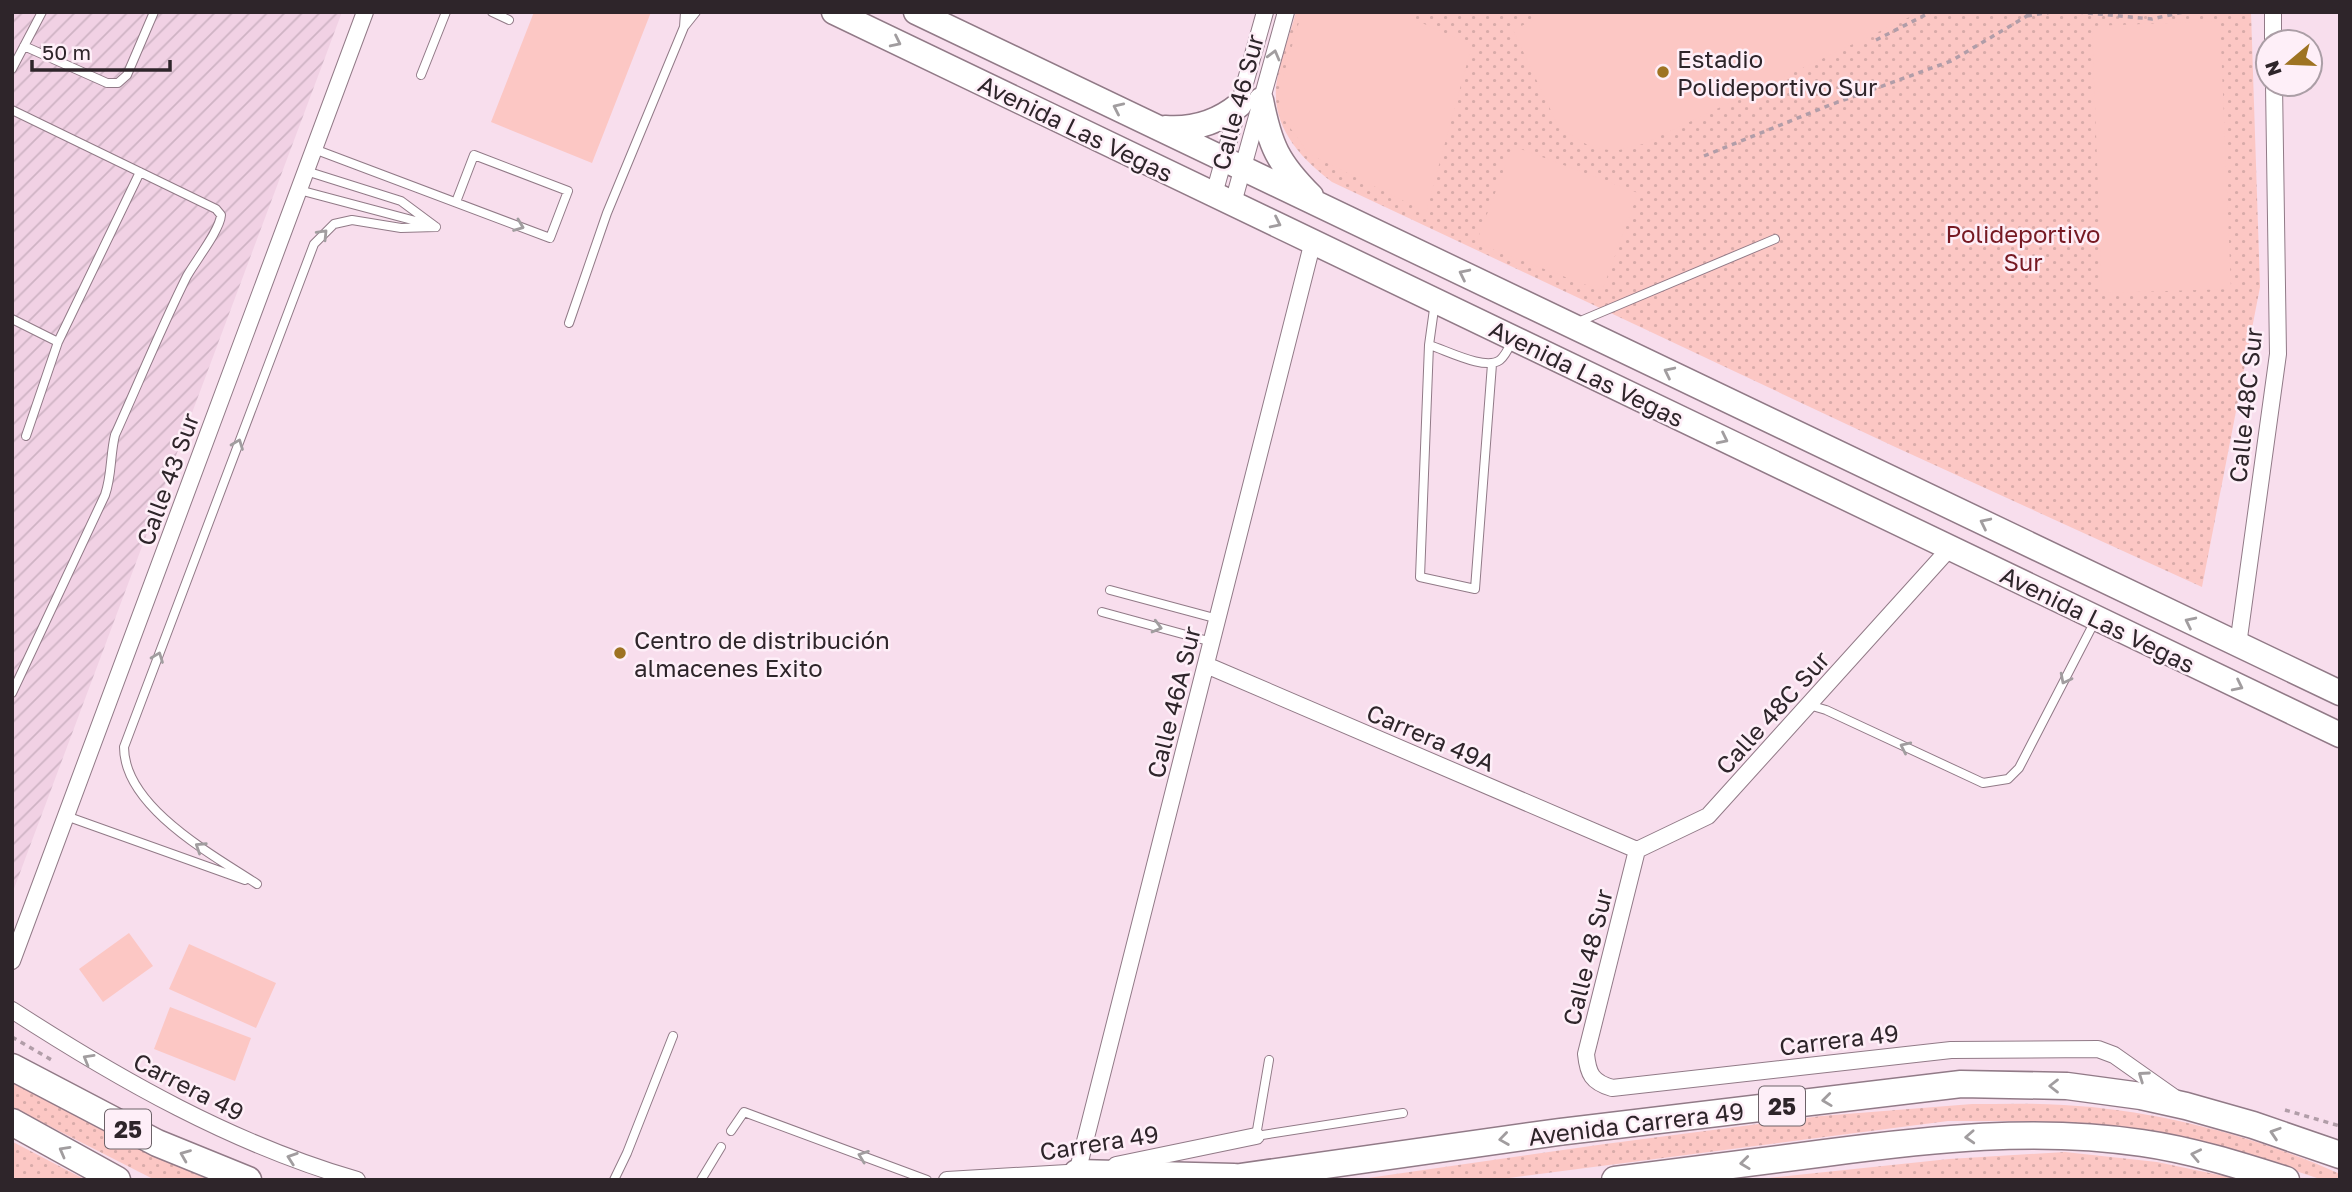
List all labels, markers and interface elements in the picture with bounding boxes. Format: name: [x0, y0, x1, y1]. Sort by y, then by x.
scale bar: [32, 28, 170, 72]
north arrow: [2254, 28, 2324, 98]
street label: Calle 46 Sur: [1205, 31, 1269, 173]
one-way arrow: [888, 33, 901, 47]
text: 50 m: [42, 39, 91, 65]
place label: Estadio Polideportivo Sur: [1677, 44, 1877, 101]
one-way arrow: [1266, 49, 1280, 61]
text: N: [2259, 58, 2286, 79]
marker: Estadio Polideportivo Sur: [1655, 64, 1671, 80]
street label: Avenida Las Vegas: [974, 68, 1178, 188]
one-way arrow: [1113, 103, 1125, 117]
one-way arrow: [1269, 215, 1281, 229]
one-way arrow: [513, 218, 525, 232]
park label: Polideportivo Sur: [1945, 219, 2101, 276]
one-way arrow: [315, 230, 328, 243]
one-way arrow: [1459, 268, 1471, 282]
street label: Avenida Las Vegas: [1485, 313, 1689, 433]
street label: Calle 48C Sur: [2222, 326, 2268, 484]
one-way arrow: [1664, 366, 1676, 380]
street label: Calle 43 Sur: [130, 409, 204, 549]
one-way arrow: [1716, 431, 1728, 445]
one-way arrow: [230, 439, 244, 451]
one-way arrow: [1980, 518, 1992, 532]
street label: Avenida Las Vegas: [1996, 559, 2200, 679]
one-way arrow: [2185, 616, 2197, 630]
one-way arrow: [1151, 619, 1163, 633]
street label: Calle 46A Sur: [1140, 623, 1206, 781]
place label: Centro de distribución almacenes Exito: [634, 625, 890, 682]
street label: Calle 48C Sur: [1709, 644, 1835, 780]
marker: Centro de distribución almacenes Exito: [612, 645, 628, 661]
one-way arrow: [149, 652, 163, 664]
one-way arrow: [2059, 672, 2073, 684]
one-way arrow: [2231, 678, 2243, 692]
street label: Carrera 49A: [1363, 697, 1499, 777]
one-way arrow: [1900, 741, 1912, 755]
one-way arrow: [195, 842, 208, 855]
street label: Calle 48 Sur: [1556, 886, 1618, 1028]
street label: Carrera 49: [1778, 1017, 1900, 1061]
street label: Carrera 49: [129, 1046, 249, 1126]
one-way arrow: [82, 1054, 95, 1067]
one-way arrow: [2138, 1072, 2151, 1084]
one-way arrow: [2048, 1078, 2058, 1094]
road number: 25: [1759, 1086, 1805, 1126]
one-way arrow: [1821, 1093, 1833, 1108]
street label: Avenida Carrera 49: [1526, 1095, 1746, 1151]
road number: 25: [105, 1110, 151, 1148]
street label: Carrera 49: [1037, 1118, 1161, 1166]
one-way arrow: [2270, 1126, 2282, 1141]
one-way arrow: [1965, 1130, 1976, 1145]
one-way arrow: [1498, 1132, 1510, 1147]
one-way arrow: [59, 1146, 71, 1159]
one-way arrow: [2190, 1148, 2202, 1163]
one-way arrow: [180, 1149, 192, 1163]
one-way arrow: [858, 1150, 870, 1164]
one-way arrow: [287, 1152, 299, 1166]
one-way arrow: [1739, 1156, 1750, 1171]

